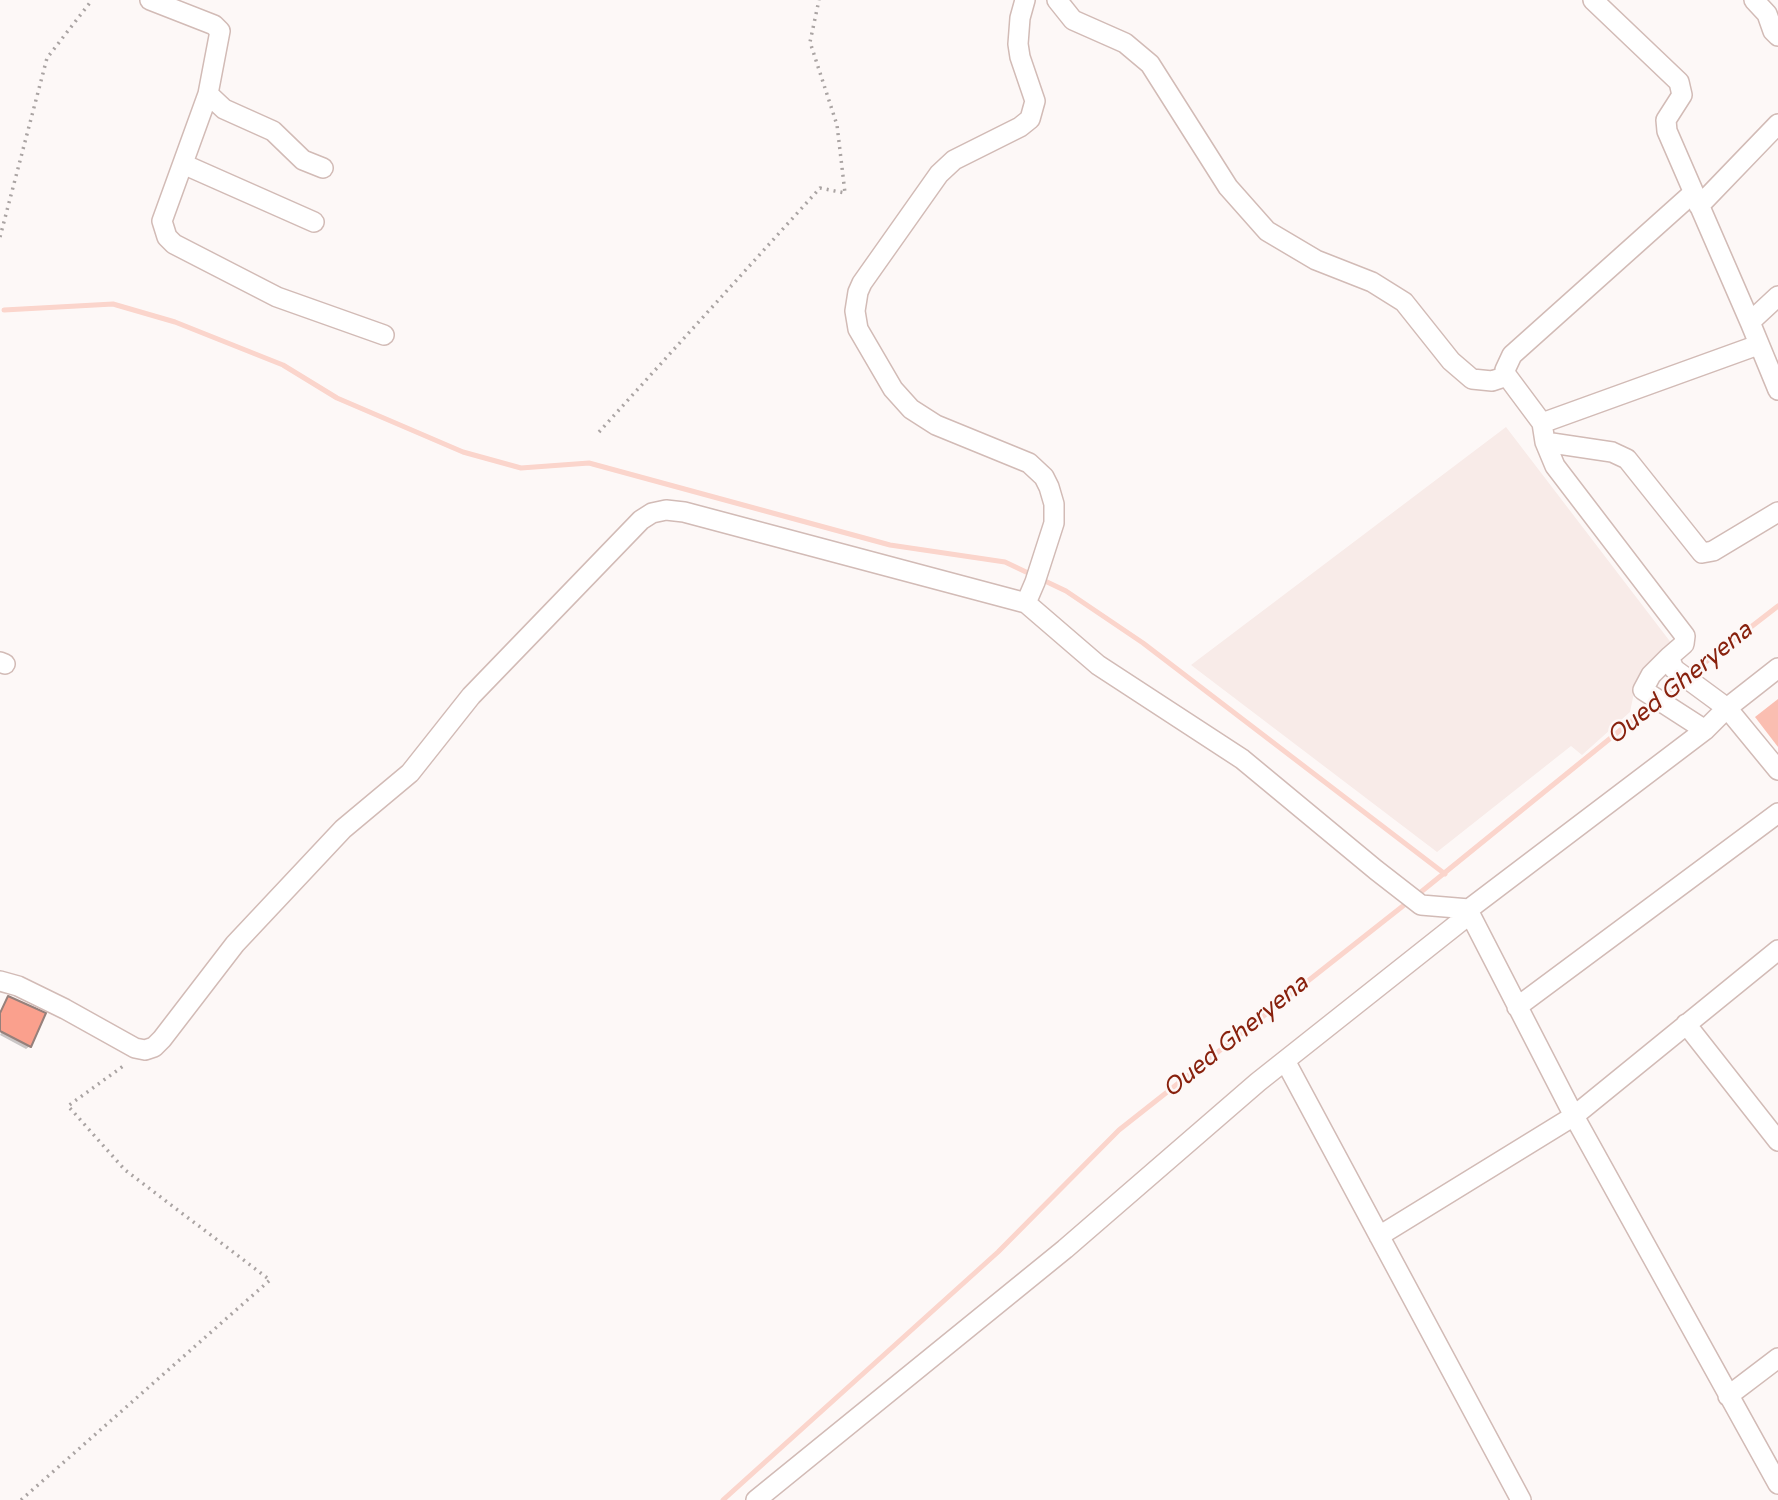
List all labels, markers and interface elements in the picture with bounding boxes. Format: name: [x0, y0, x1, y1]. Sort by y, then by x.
water label: Oued Gheryena: [1601, 617, 1759, 751]
water label: Oued Gheryena: [1157, 970, 1315, 1104]

